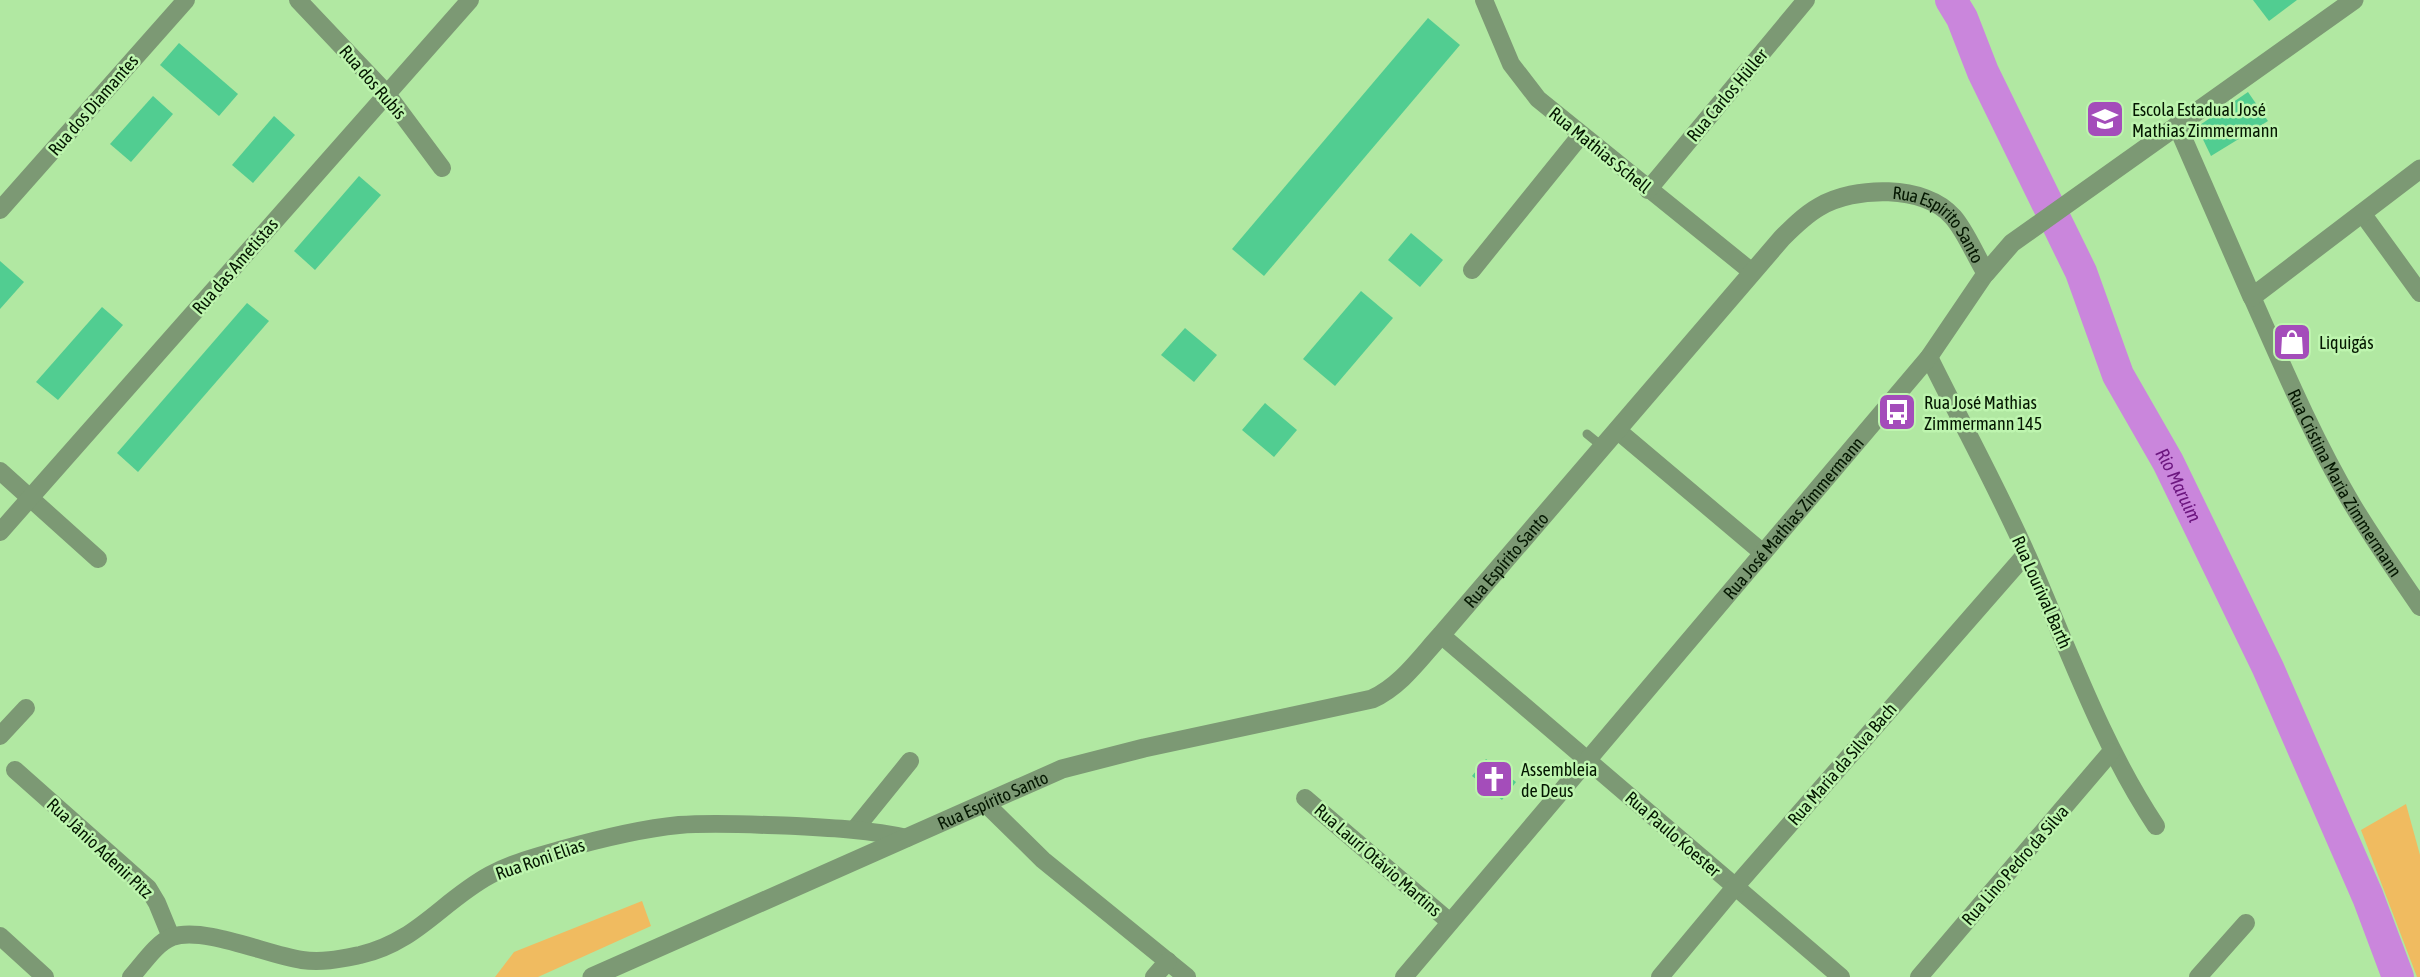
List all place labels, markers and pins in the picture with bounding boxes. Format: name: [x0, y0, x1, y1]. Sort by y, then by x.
school or university icon: Escola Estadual José Mathias Zimmermann: [2084, 98, 2126, 140]
place label: Escola Estadual José Mathias Zimmermann: [2132, 99, 2278, 141]
shop icon: Liquigás: [2271, 321, 2313, 363]
place label: Liquigás: [2319, 332, 2374, 353]
bus stop icon: Rua José Mathias Zimmermann 145: [1876, 391, 1918, 433]
place label: Rua José Mathias Zimmermann 145: [1924, 392, 2042, 434]
church icon: Assembleia de Deus: [1473, 758, 1515, 800]
place label: Assembleia de Deus: [1521, 759, 1597, 801]

